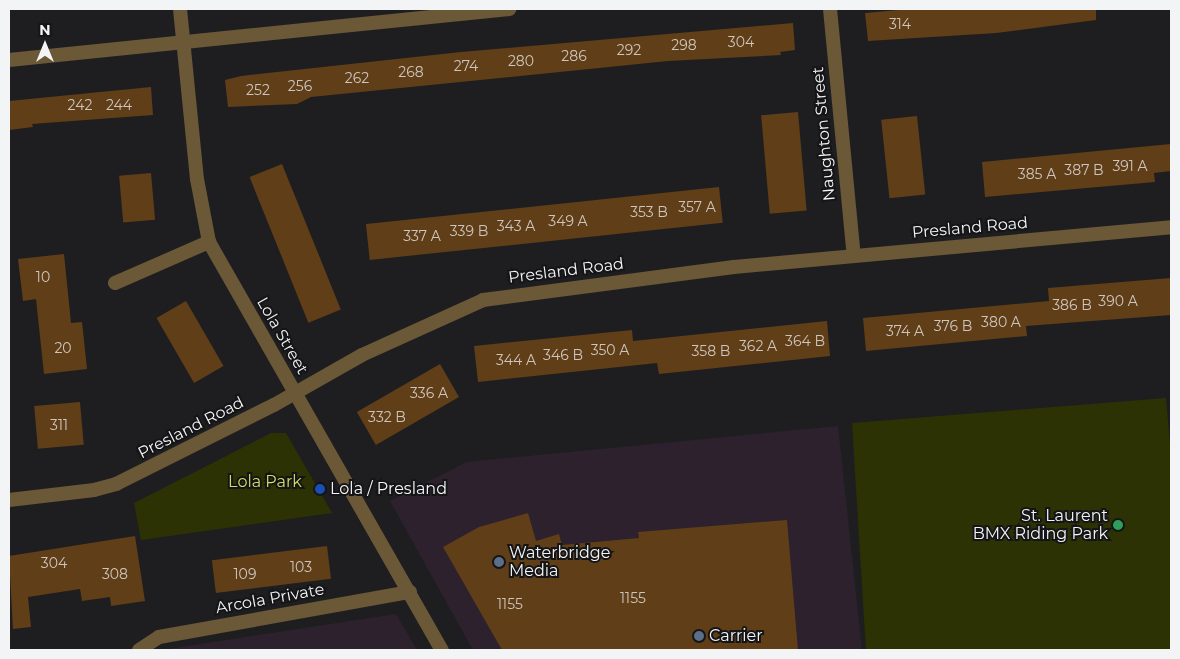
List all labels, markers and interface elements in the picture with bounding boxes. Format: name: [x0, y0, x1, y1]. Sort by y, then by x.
house number: 314: [889, 16, 911, 32]
north arrow: [20, 20, 70, 70]
text: N: [39, 21, 51, 39]
house number: 304: [728, 34, 754, 50]
house number: 298: [671, 37, 697, 53]
house number: 292: [617, 42, 641, 58]
house number: 286: [561, 48, 587, 64]
house number: 280: [508, 53, 534, 69]
house number: 274: [454, 58, 478, 74]
house number: 268: [398, 64, 424, 80]
street label: Naughton Street: [809, 66, 839, 202]
house number: 262: [345, 70, 369, 86]
house number: 256: [288, 78, 312, 94]
house number: 252: [246, 82, 270, 98]
house number: 242: [68, 97, 92, 113]
house number: 244: [106, 97, 132, 113]
house number: 391 A: [1112, 158, 1148, 174]
house number: 387 B: [1064, 162, 1104, 178]
house number: 385 A: [1018, 166, 1056, 182]
house number: 357 A: [678, 199, 716, 215]
house number: 353 B: [630, 204, 668, 220]
house number: 349 A: [548, 213, 588, 229]
street label: Presland Road: [911, 213, 1029, 243]
house number: 343 A: [497, 218, 535, 234]
house number: 339 B: [450, 223, 488, 239]
house number: 337 A: [403, 228, 441, 244]
street label: Presland Road: [507, 254, 625, 288]
house number: 10: [36, 269, 50, 285]
house number: 390 A: [1098, 293, 1138, 309]
street label: Lola Street: [252, 294, 312, 378]
house number: 386 B: [1052, 297, 1092, 313]
house number: 380 A: [981, 314, 1021, 330]
house number: 376 B: [934, 318, 972, 334]
house number: 374 A: [886, 323, 924, 339]
house number: 364 B: [785, 333, 825, 349]
house number: 362 A: [739, 338, 777, 354]
house number: 20: [54, 340, 72, 356]
house number: 350 A: [591, 342, 629, 358]
house number: 358 B: [692, 343, 730, 359]
house number: 346 B: [543, 347, 583, 363]
house number: 344 A: [496, 352, 536, 368]
house number: 336 A: [410, 385, 448, 401]
street label: Presland Road: [135, 393, 247, 463]
house number: 332 B: [368, 409, 406, 425]
house number: 311: [50, 417, 68, 433]
park label: Lola Park: [228, 472, 302, 492]
place label: Lola / Presland: [330, 479, 447, 499]
marker: Lola / Presland: [314, 483, 326, 495]
place label: St. Laurent BMX Riding Park: [973, 506, 1108, 544]
marker: St. Laurent BMX Riding Park: [1112, 519, 1124, 531]
place label: Waterbridge Media: [509, 543, 610, 581]
house number: 304: [41, 555, 67, 571]
marker: Waterbridge Media: [493, 556, 505, 568]
house number: 103: [290, 559, 312, 575]
house number: 308: [102, 566, 128, 582]
house number: 109: [234, 566, 256, 582]
street label: Arcola Private: [214, 580, 326, 618]
house number: 1155: [620, 590, 646, 606]
house number: 1155: [497, 596, 523, 612]
place label: Carrier: [709, 626, 763, 646]
marker: Carrier: [693, 630, 705, 642]

